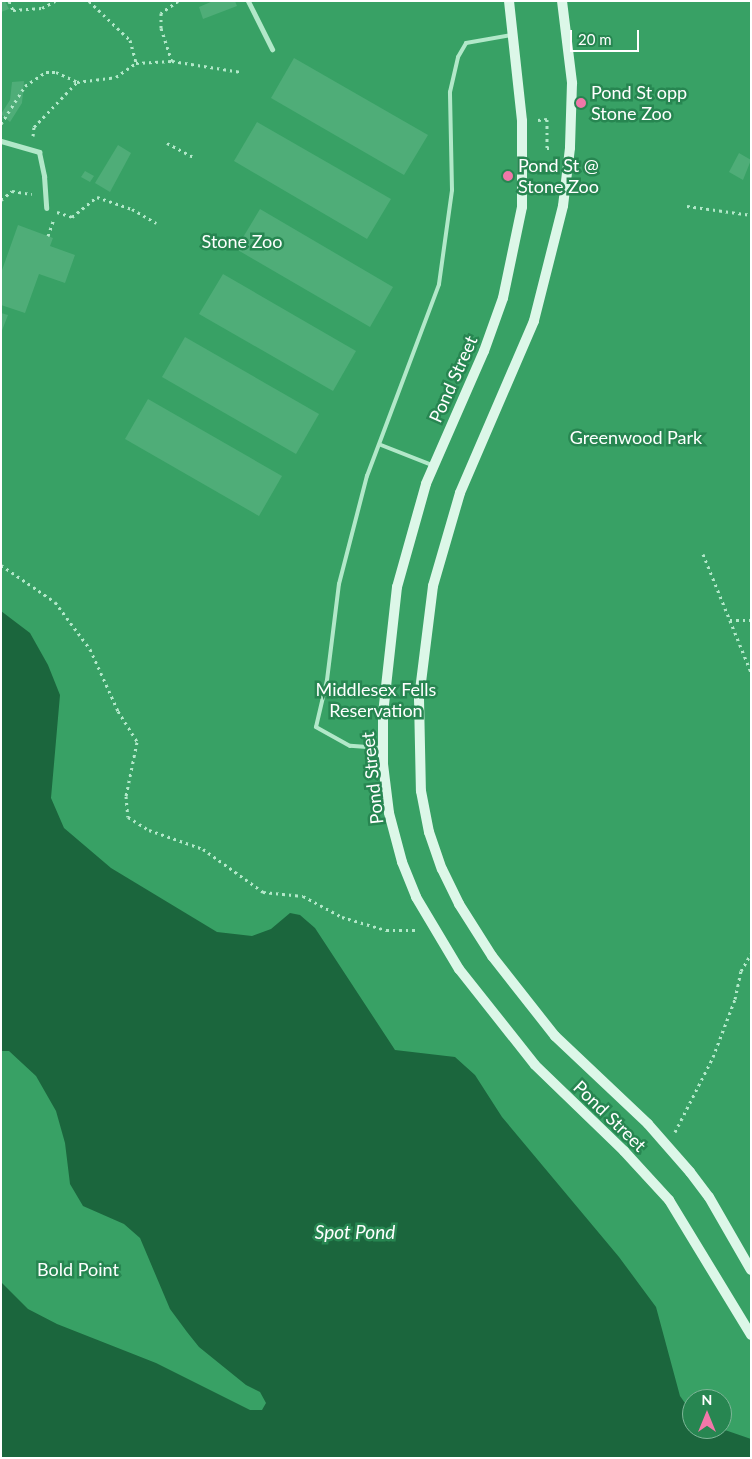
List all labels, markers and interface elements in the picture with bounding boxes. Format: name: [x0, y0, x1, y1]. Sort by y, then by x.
scale bar: [572, 20, 641, 52]
text: 20 m: [578, 30, 612, 48]
place label: Pond St opp Stone Zoo: [591, 82, 687, 125]
marker: Pond St opp Stone Zoo: [575, 97, 587, 109]
place label: Pond St @ Stone Zoo: [518, 155, 599, 198]
marker: Pond St @ Stone Zoo: [502, 170, 514, 182]
park label: Stone Zoo: [202, 230, 282, 252]
street label: Pond Street: [424, 332, 482, 426]
park label: Greenwood Park: [570, 426, 702, 448]
park label: Middlesex Fells Reservation: [316, 679, 436, 722]
street label: Pond Street: [356, 731, 388, 825]
street label: Pond Street: [569, 1076, 651, 1156]
water label: Spot Pond: [315, 1221, 395, 1243]
park label: Bold Point: [37, 1258, 119, 1280]
north arrow: [682, 1389, 732, 1439]
text: N: [702, 1391, 712, 1408]

